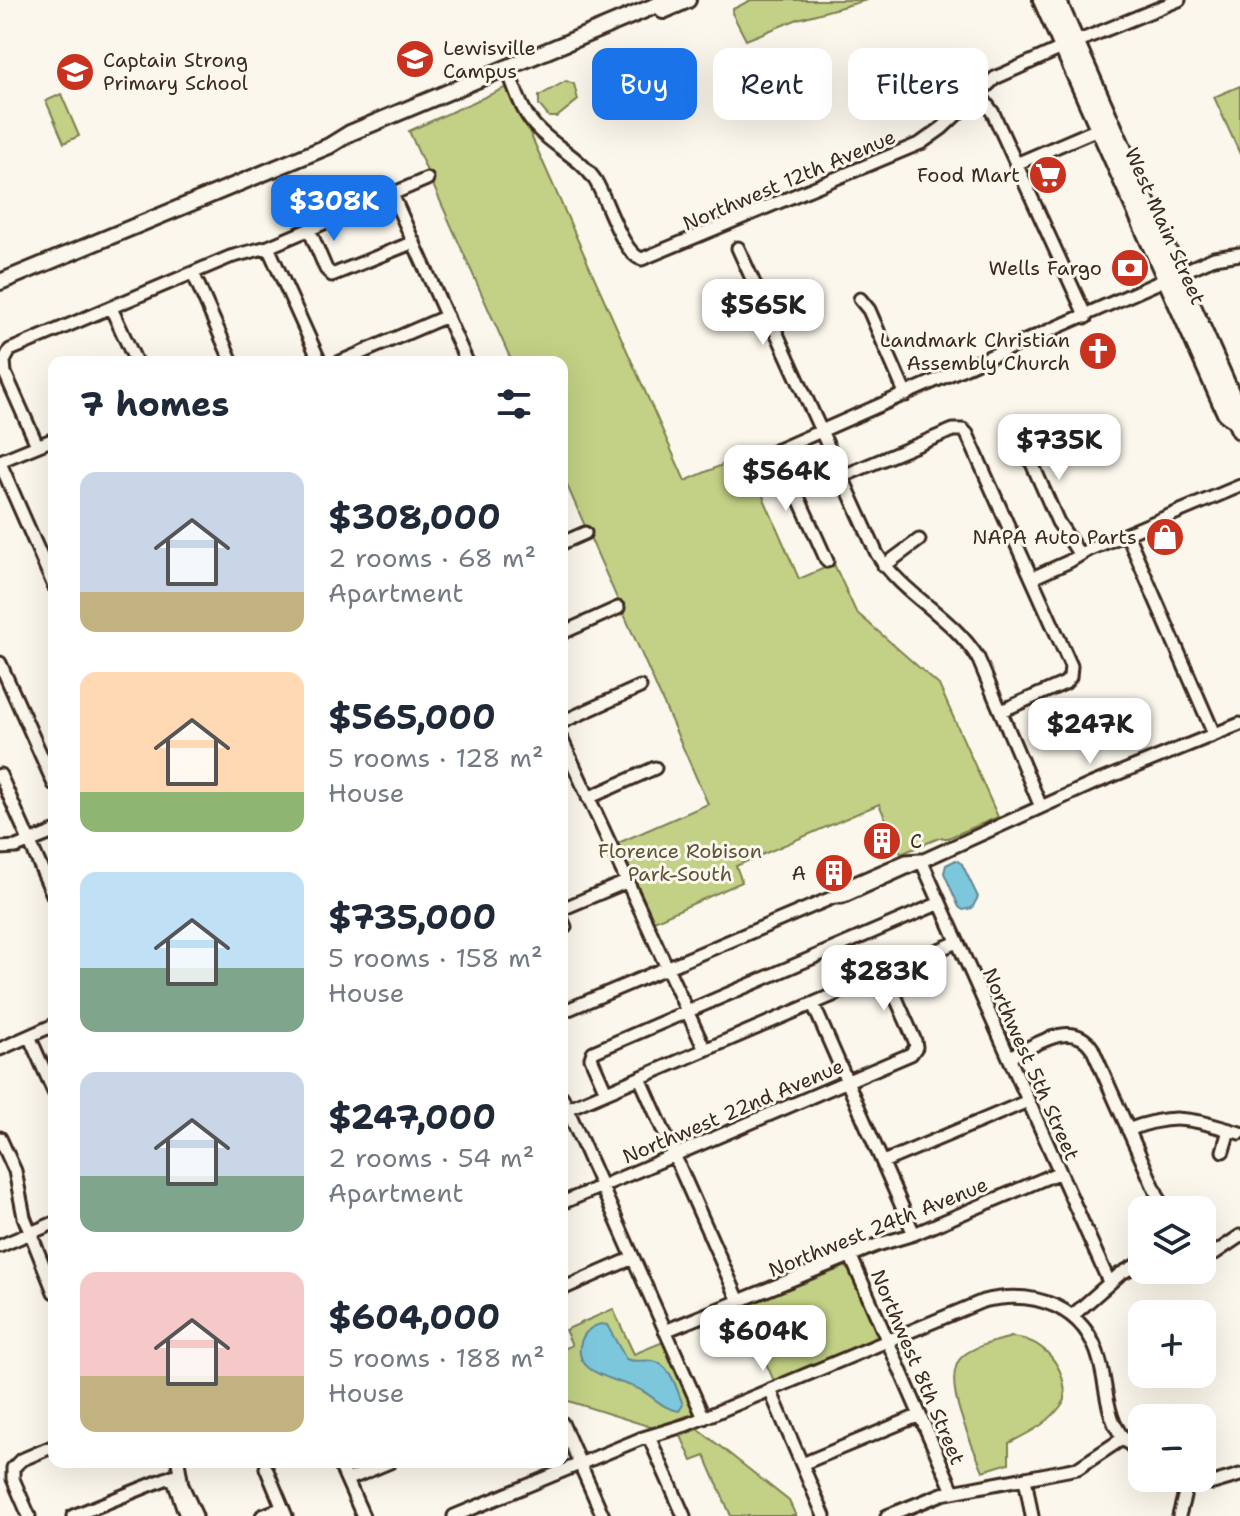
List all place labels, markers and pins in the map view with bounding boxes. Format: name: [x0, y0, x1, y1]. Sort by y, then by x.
place label: Lewisville Campus: [443, 35, 536, 84]
school or university icon: Lewisville Campus: [394, 38, 436, 80]
place label: Captain Strong Primary School: [103, 47, 248, 96]
school or university icon: Captain Strong Primary School: [54, 51, 96, 93]
supermarket icon: Food Mart: [1027, 154, 1069, 196]
place label: Food Mart: [917, 162, 1020, 188]
pin: $308K: [278, 175, 390, 243]
bank icon: Wells Fargo: [1109, 247, 1151, 289]
place label: Wells Fargo: [989, 255, 1102, 281]
pin: $565K: [707, 279, 819, 347]
place label: Landmark Christian Assembly Church: [880, 327, 1070, 376]
church icon: Landmark Christian Assembly Church: [1077, 330, 1119, 372]
pin: $735K: [1003, 414, 1115, 482]
pin: $564K: [730, 445, 842, 513]
shop icon: NAPA Auto Parts: [1144, 516, 1186, 558]
place label: NAPA Auto Parts: [972, 524, 1137, 550]
pin: $247K: [1034, 698, 1146, 766]
building icon: C: [861, 820, 903, 862]
place label: C: [910, 828, 922, 854]
building icon: A: [813, 852, 855, 894]
place label: A: [791, 860, 806, 886]
pin: $283K: [828, 945, 940, 1013]
pin: $604K: [707, 1305, 819, 1373]

